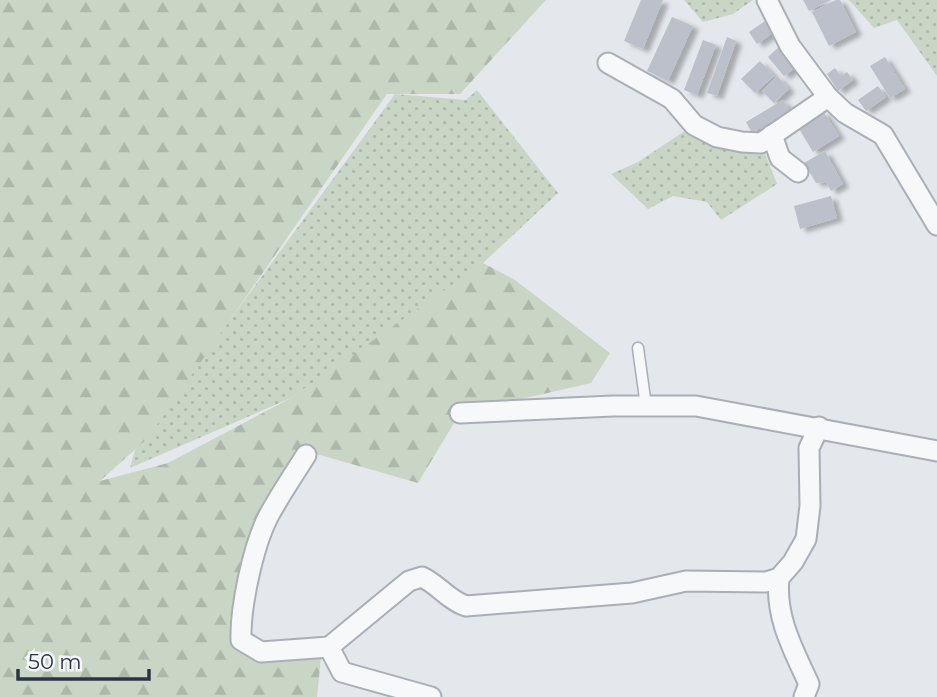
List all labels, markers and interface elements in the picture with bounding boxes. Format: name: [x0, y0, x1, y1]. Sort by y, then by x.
scale bar: [18, 638, 149, 682]
text: 50 m: [28, 649, 82, 674]

